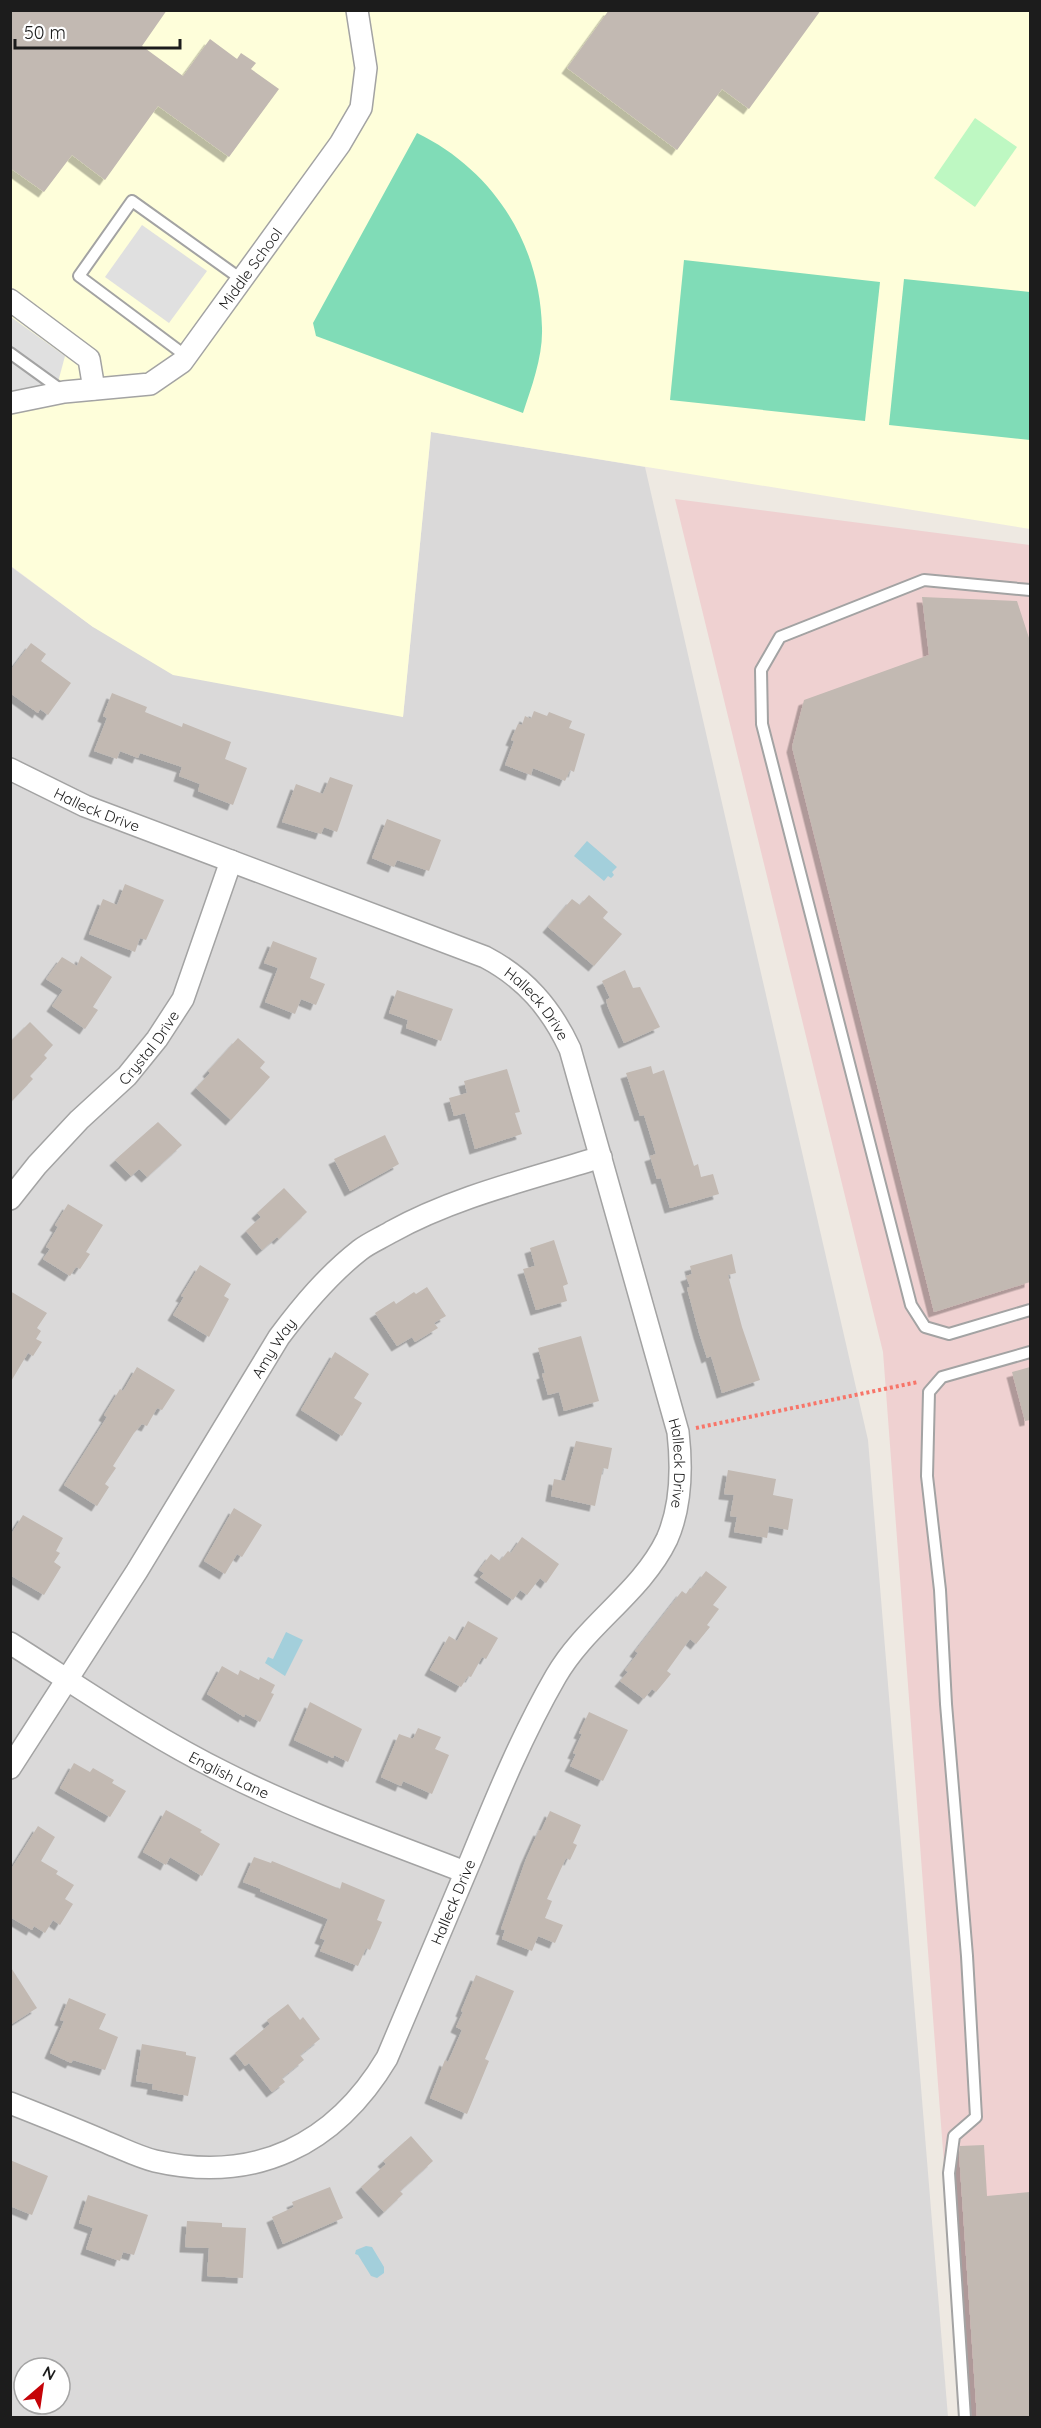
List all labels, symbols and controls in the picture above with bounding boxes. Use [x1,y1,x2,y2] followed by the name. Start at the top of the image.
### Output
[15,12,180,50] scale bar
[24,21,66,44] text: 50 m
[214,224,286,313] street label: Middle School
[51,783,143,835] street label: Halleck Drive
[501,962,573,1043] street label: Halleck Drive
[114,1006,183,1089] street label: Crystal Drive
[247,1314,300,1381] street label: Amy Way
[665,1416,690,1510] street label: Halleck Drive
[186,1747,272,1802] street label: English Lane
[426,1856,480,1948] street label: Halleck Drive
[12,2356,72,2416] north arrow
[39,2361,59,2384] text: N

